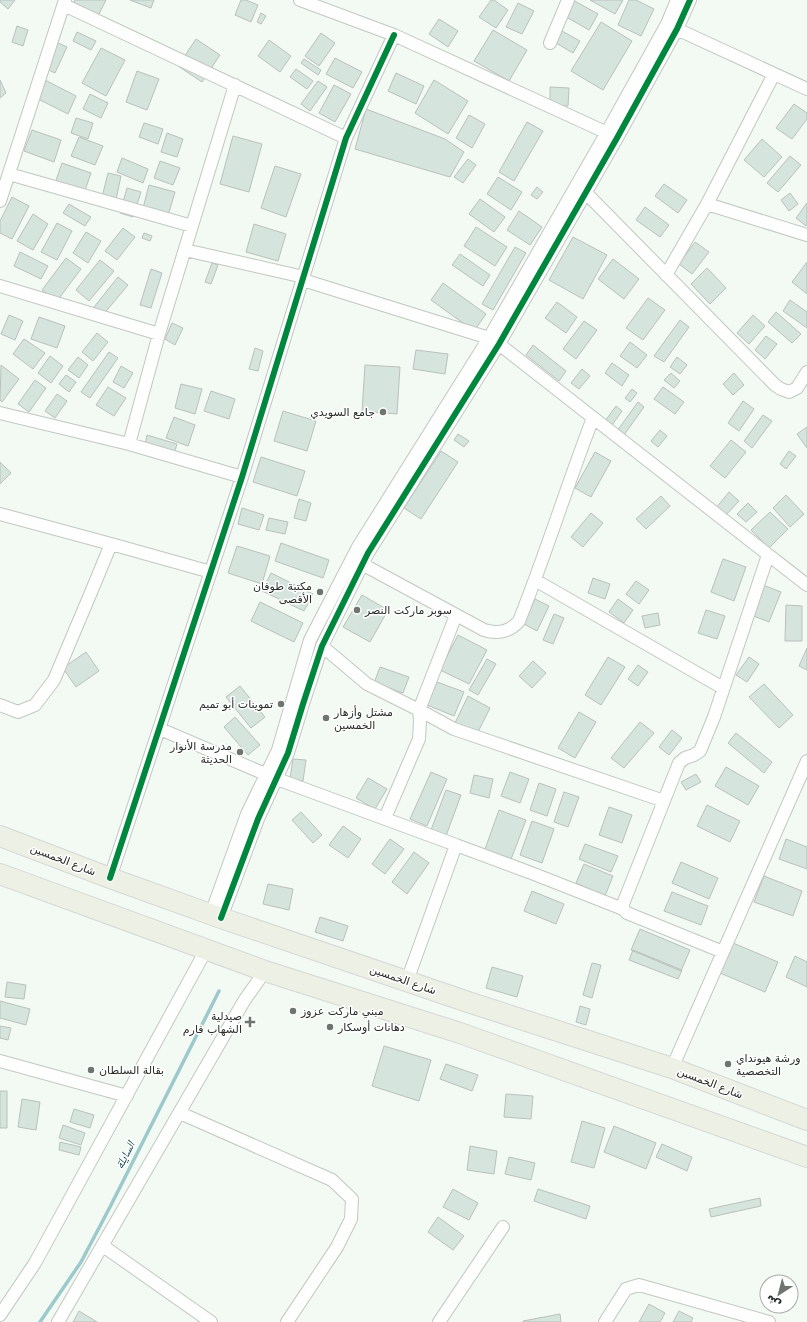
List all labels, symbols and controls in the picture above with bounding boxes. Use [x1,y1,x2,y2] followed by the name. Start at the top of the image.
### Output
[310,406,375,419] place label: جامع السويدي
[378,407,388,417] marker: جامع السويدي
[253,580,312,606] place label: مكتبة طوفان الأقصى
[315,587,325,597] marker: مكتبة طوفان الأقصى
[364,604,452,617] place label: سوبر ماركت النصر
[352,605,362,615] marker: سوبر ماركت النصر
[199,697,273,711] place label: تموينات أبو تميم
[276,699,286,709] marker: تموينات أبو تميم
[333,705,393,732] place label: مشتل وأزهار الخمسين
[321,713,331,723] marker: مشتل وأزهار الخمسين
[169,739,232,766] place label: مدرسة الأنوار الحديثة
[235,747,245,757] marker: مدرسة الأنوار الحديثة
[28,842,98,878] street label: شارع الخمسين
[368,963,438,997] street label: شارع الخمسين
[300,1005,384,1018] place label: مبني ماركت عزوز
[288,1006,298,1016] marker: مبني ماركت عزوز
[183,1010,242,1036] place label: صيدلية الشهاب فارم
[245,1017,255,1027] marker: صيدلية الشهاب فارم
[337,1020,405,1034] place label: دهانات أوسكار
[325,1022,335,1032] marker: دهانات أوسكار
[736,1052,801,1078] place label: ورشة هيونداي التخصصية
[723,1059,733,1069] marker: ورشة هيونداي التخصصية
[99,1064,164,1077] place label: بقالة السلطان
[86,1065,96,1075] marker: بقالة السلطان
[675,1065,745,1101] street label: شارع الخمسين
[112,1138,138,1171] water label: السايلة
[759,1274,799,1314] north arrow
[763,1292,783,1311] text: ش

